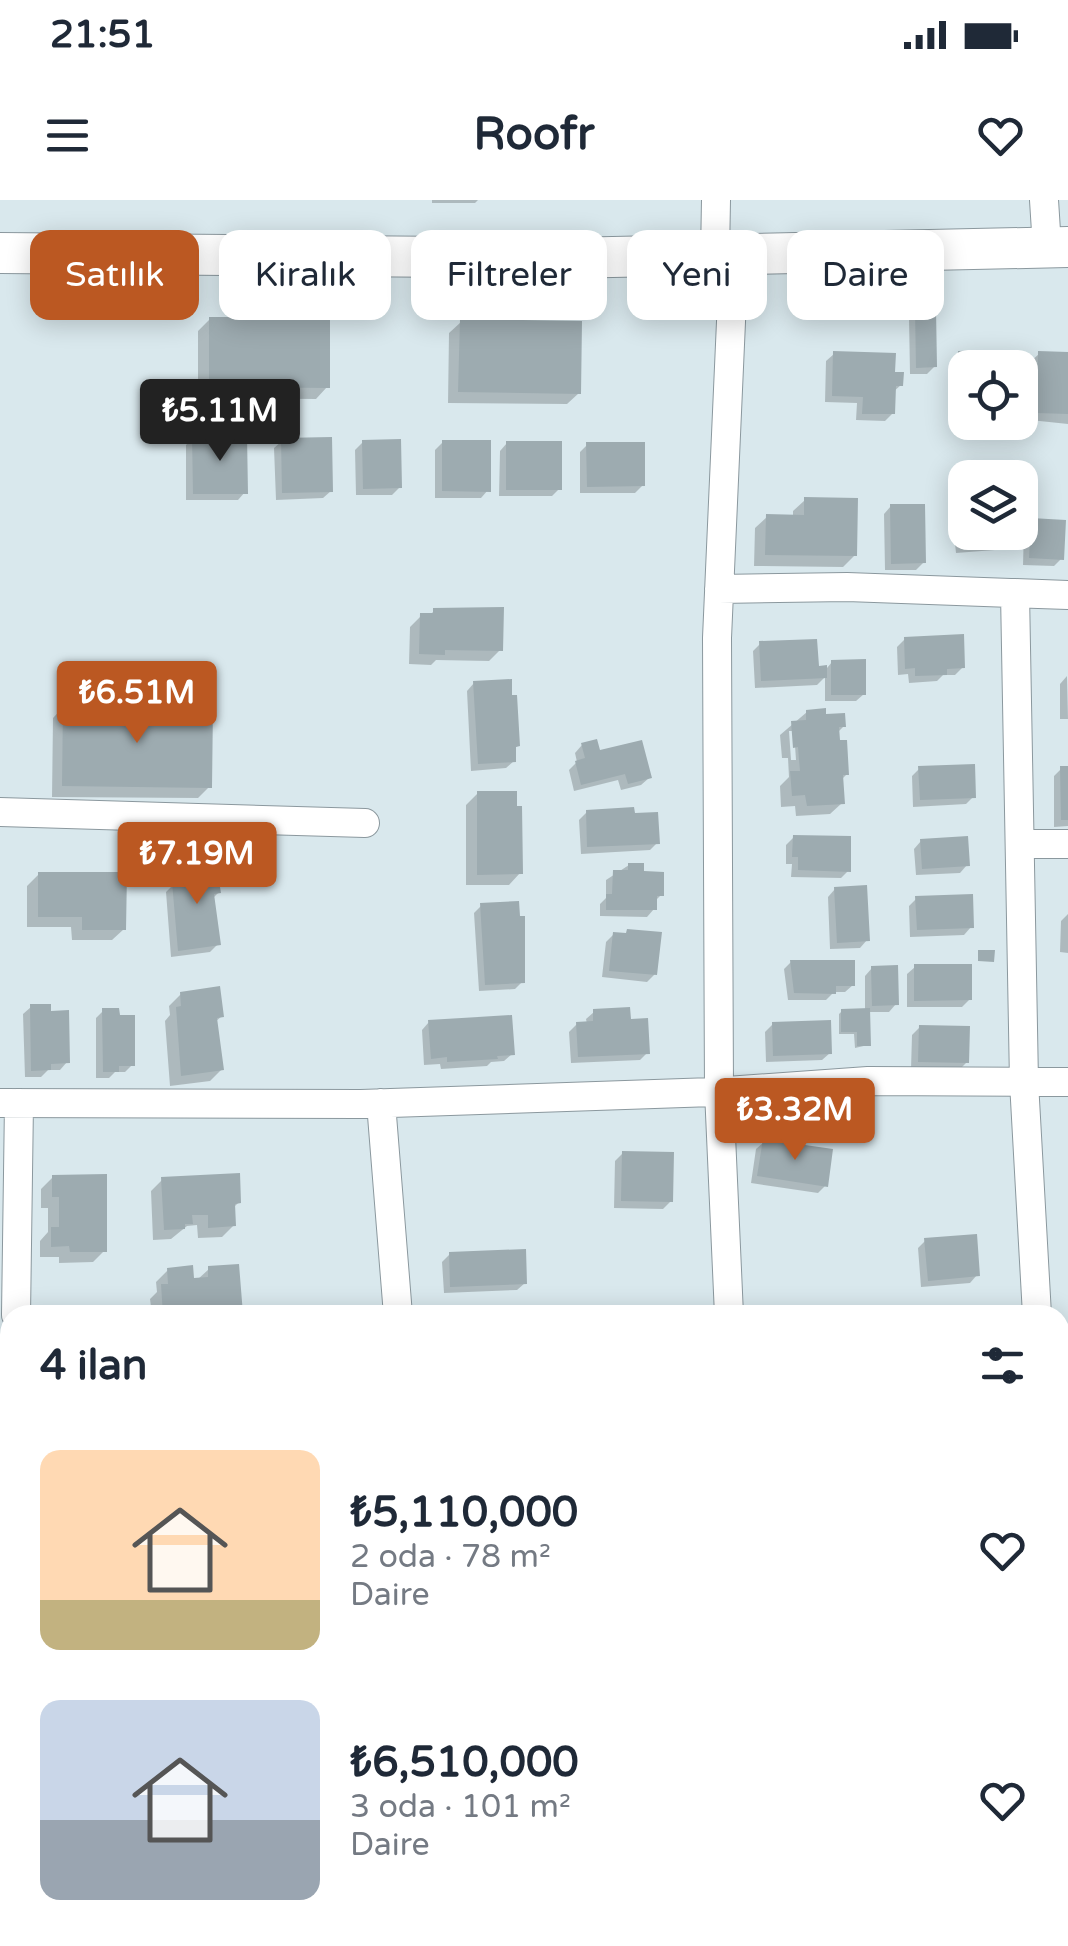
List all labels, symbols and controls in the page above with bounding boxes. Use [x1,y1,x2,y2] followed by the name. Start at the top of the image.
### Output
[50,12,155,58] text: 21:51
[40,108,95,163] icon: menu
[474,108,594,162] text: Roofr
[973,108,1028,163] icon: heart
[30,230,199,320] chip: Satılık
[219,230,391,320] chip: Kiralık
[411,230,607,320] chip: Filtreler
[627,230,767,320] chip: Yeni
[787,230,944,320] chip: Daire
[948,350,1038,550] map controls
[948,350,1038,440] button: locate
[139,379,301,464] pin: ₺5.11M
[162,392,278,430] text: ₺5.11M
[948,460,1038,550] button: layers
[56,661,218,746] pin: ₺6.51M
[79,674,195,712] text: ₺6.51M
[116,822,278,907] pin: ₺7.19M
[140,835,254,873] text: ₺7.19M
[714,1078,876,1163] pin: ₺3.32M
[737,1091,853,1129] text: ₺3.32M
[975,1338,1030,1393] icon: filters
[40,1340,147,1391] text: 4 ilan
[350,1487,578,1538] text: ₺5,110,000
[120,1490,240,1610] icon: home
[975,1523,1030,1578] icon: heart
[350,1538,551,1576] text: 2 oda · 78 m²
[350,1576,430,1614] text: Daire
[350,1737,579,1788] text: ₺6,510,000
[120,1740,240,1860] icon: home
[975,1773,1030,1828] icon: heart
[350,1788,571,1826] text: 3 oda · 101 m²
[350,1826,430,1864] text: Daire

